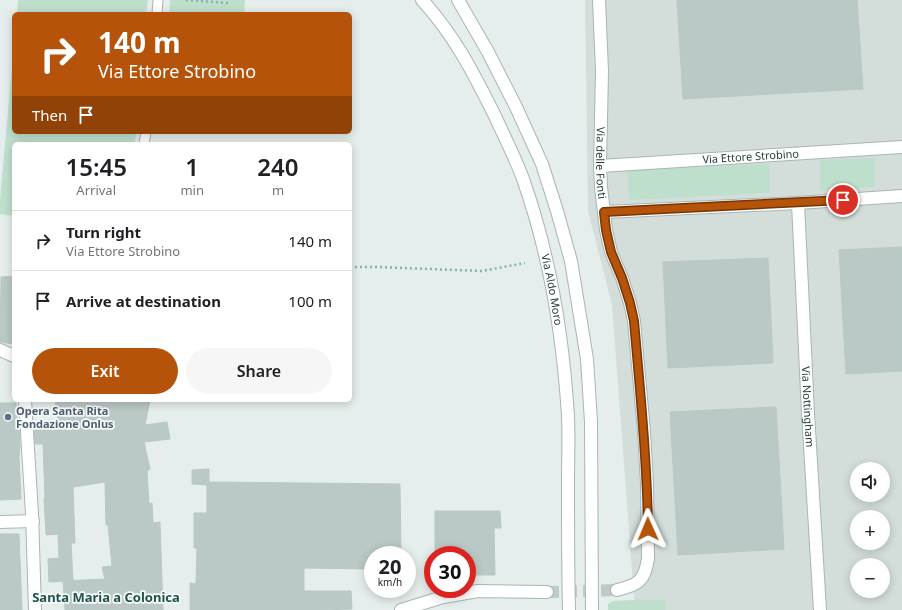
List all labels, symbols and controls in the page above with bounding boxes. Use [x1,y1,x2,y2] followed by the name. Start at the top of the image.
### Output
[98,23,181,61] text: 140 m
[32,28,84,80] icon: right
[98,59,256,83] text: Via Ettore Strobino
[75,104,97,126] icon: arrive
[32,105,67,125] text: Then
[593,127,610,200] street label: Via delle Fonti
[702,145,800,167] street label: Via Ettore Strobino
[65,150,127,183] text: 15:45
[185,150,199,183] text: 1
[257,150,299,183] text: 240
[76,181,116,199] text: Arrival
[180,181,204,199] text: min
[272,181,284,199] text: m
[826,183,860,217] pin
[832,189,854,211] icon: arrive
[66,222,141,242] text: Turn right
[32,230,54,252] icon: right
[288,231,332,251] text: 140 m
[66,242,180,260] text: Via Ettore Strobino
[538,252,567,327] street label: Via Aldo Moro
[32,290,54,312] icon: arrive
[66,291,221,311] text: Arrive at destination
[288,291,332,311] text: 100 m
[32,348,178,394] button: Exit
[186,348,332,394] button: Share
[799,366,818,448] street label: Via Nottingham
[16,403,114,431] place label: Opera Santa Rita Fondazione Onlus
[3,412,13,422] marker: Opera Santa Rita Fondazione Onlus
[850,462,890,598] map controls
[850,462,890,502] button: sound
[627,508,669,550] position arrow
[850,510,890,550] button: +
[424,546,476,598] speed limit sign: 30
[379,553,401,580] text: 20
[850,558,890,598] button: −
[378,575,402,589] text: km/h
[32,588,180,606] district label: Santa Maria a Colonica

